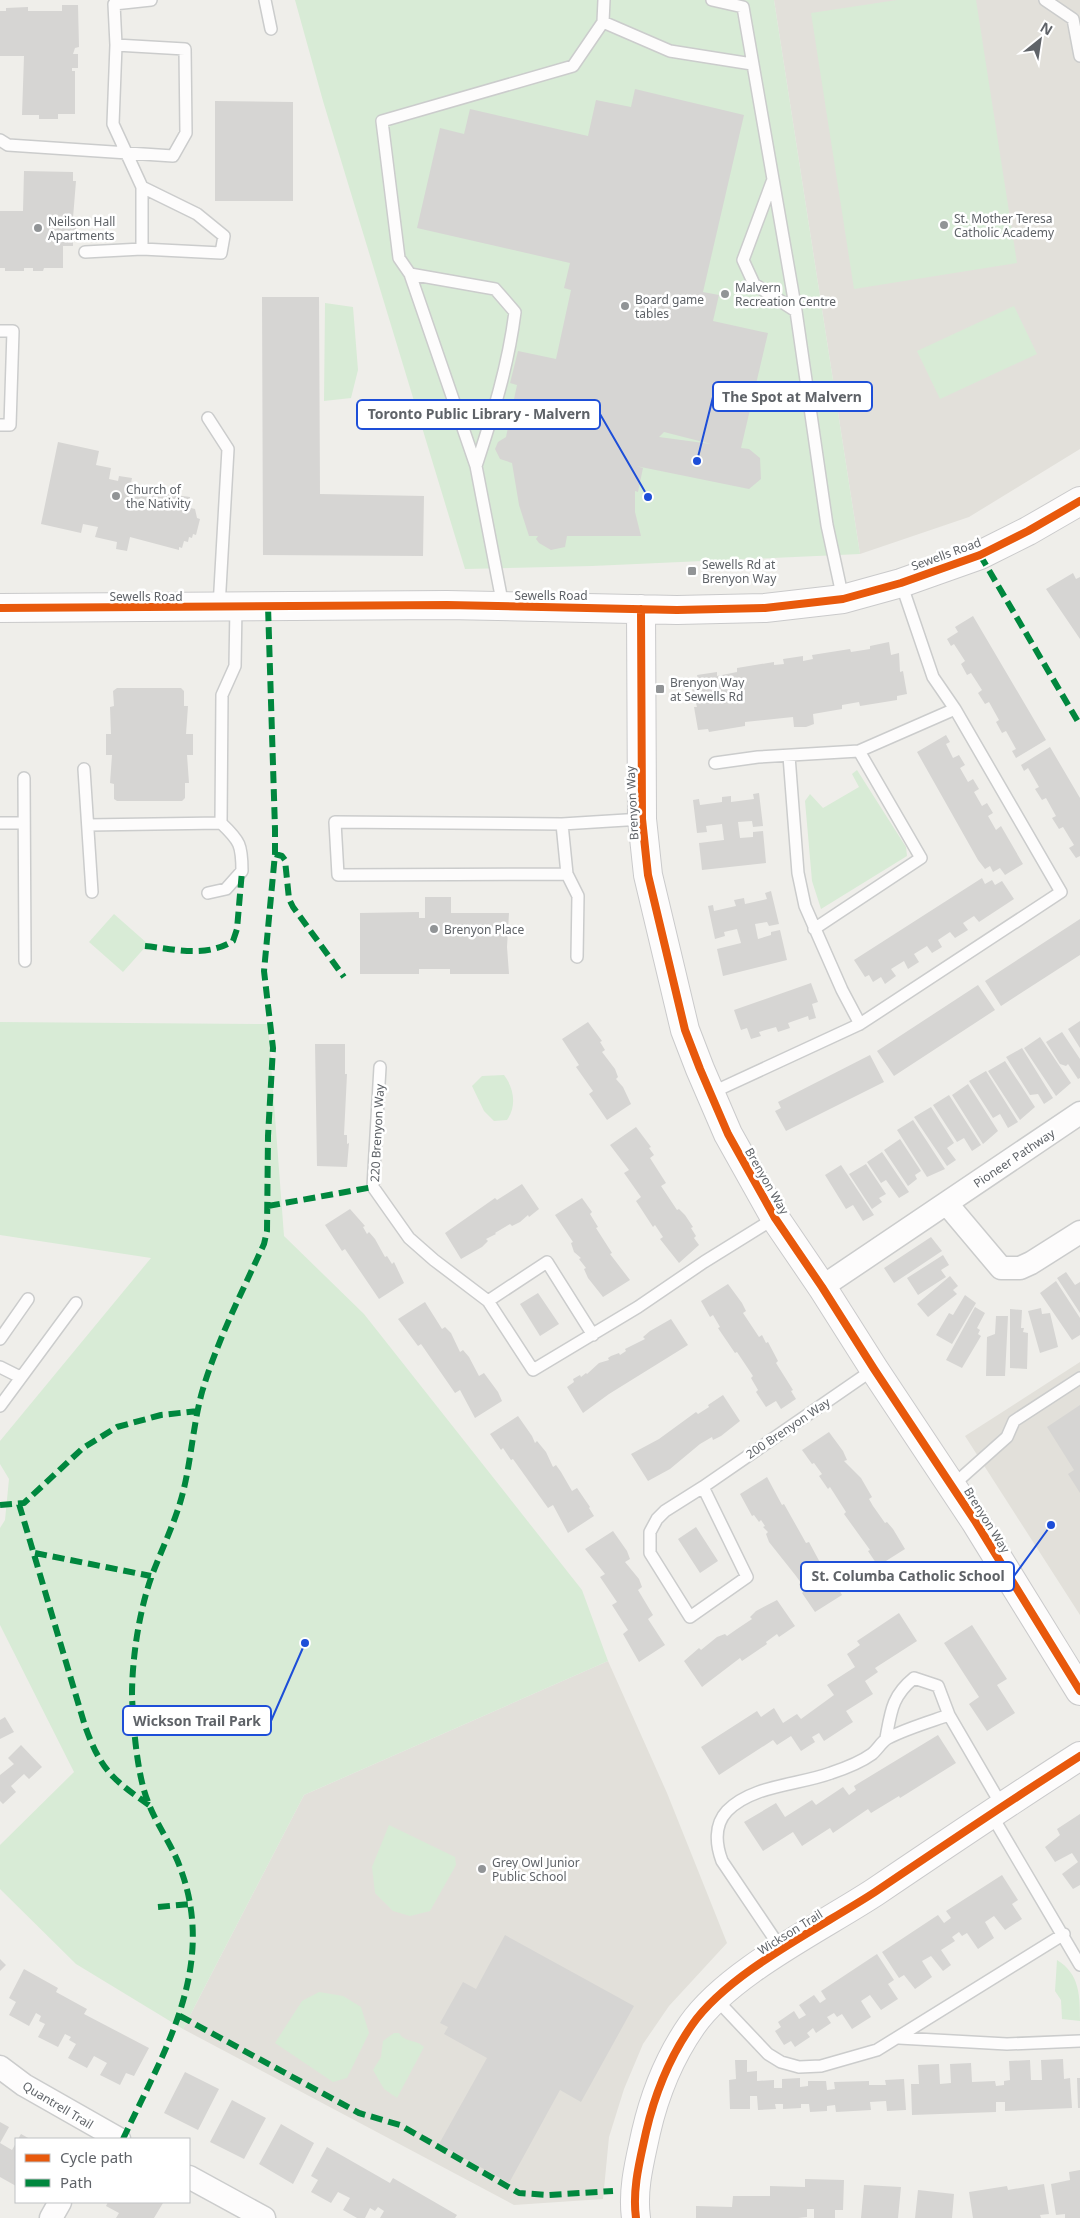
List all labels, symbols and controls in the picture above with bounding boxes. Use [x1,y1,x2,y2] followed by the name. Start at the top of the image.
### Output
[1015,15,1065,65] north arrow
[1037,17,1056,39] text: N
[954,210,1055,241] place label: St. Mother Teresa Catholic Academy
[48,213,115,244] place label: Neilson Hall Apartments
[938,219,950,231] marker: St. Mother Teresa Catholic Academy
[32,222,44,234] marker: Neilson Hall Apartments
[735,279,836,310] place label: Malvern Recreation Centre
[719,288,731,300] marker: Malvern Recreation Centre
[635,291,704,322] place label: Board game tables
[619,300,631,312] marker: Board game tables
[713,382,872,411] callout: The Spot at Malvern
[722,387,862,406] text: The Spot at Malvern
[357,400,600,429] callout: Toronto Public Library - Malvern
[368,404,590,423] text: Toronto Public Library - Malvern
[126,481,191,512] place label: Church of the Nativity
[110,490,122,502] marker: Church of the Nativity
[909,533,983,575] street label: Sewells Road
[702,556,777,587] place label: Sewells Rd at Brenyon Way
[686,565,698,577] marker: Sewells Rd at Brenyon Way
[514,587,588,604] street label: Sewells Road
[109,588,183,605] street label: Sewells Road
[670,674,745,705] place label: Brenyon Way at Sewells Rd
[654,683,666,695] marker: Brenyon Way at Sewells Rd
[622,765,642,841] street label: Brenyon Way
[444,921,524,938] place label: Brenyon Place
[428,923,440,935] marker: Brenyon Place
[366,1083,388,1182] street label: 220 Brenyon Way
[970,1124,1059,1192] street label: Pioneer Pathway
[741,1145,793,1218] street label: Brenyon Way
[743,1393,834,1462] street label: 200 Brenyon Way
[960,1484,1014,1557] street label: Brenyon Way
[801,1562,1014,1591] callout: St. Columba Catholic School
[811,1566,1005,1585] text: St. Columba Catholic School
[123,1706,271,1735] callout: Wickson Trail Park
[133,1711,261,1730] text: Wickson Trail Park
[492,1854,580,1885] place label: Grey Owl Junior Public School
[476,1863,488,1875] marker: Grey Owl Junior Public School
[754,1905,826,1959] street label: Wickson Trail
[19,2077,97,2133] street label: Quantrell Trail
[15,2138,190,2203] legend
[60,2147,133,2167] text: Cycle path
[60,2172,92,2192] text: Path

